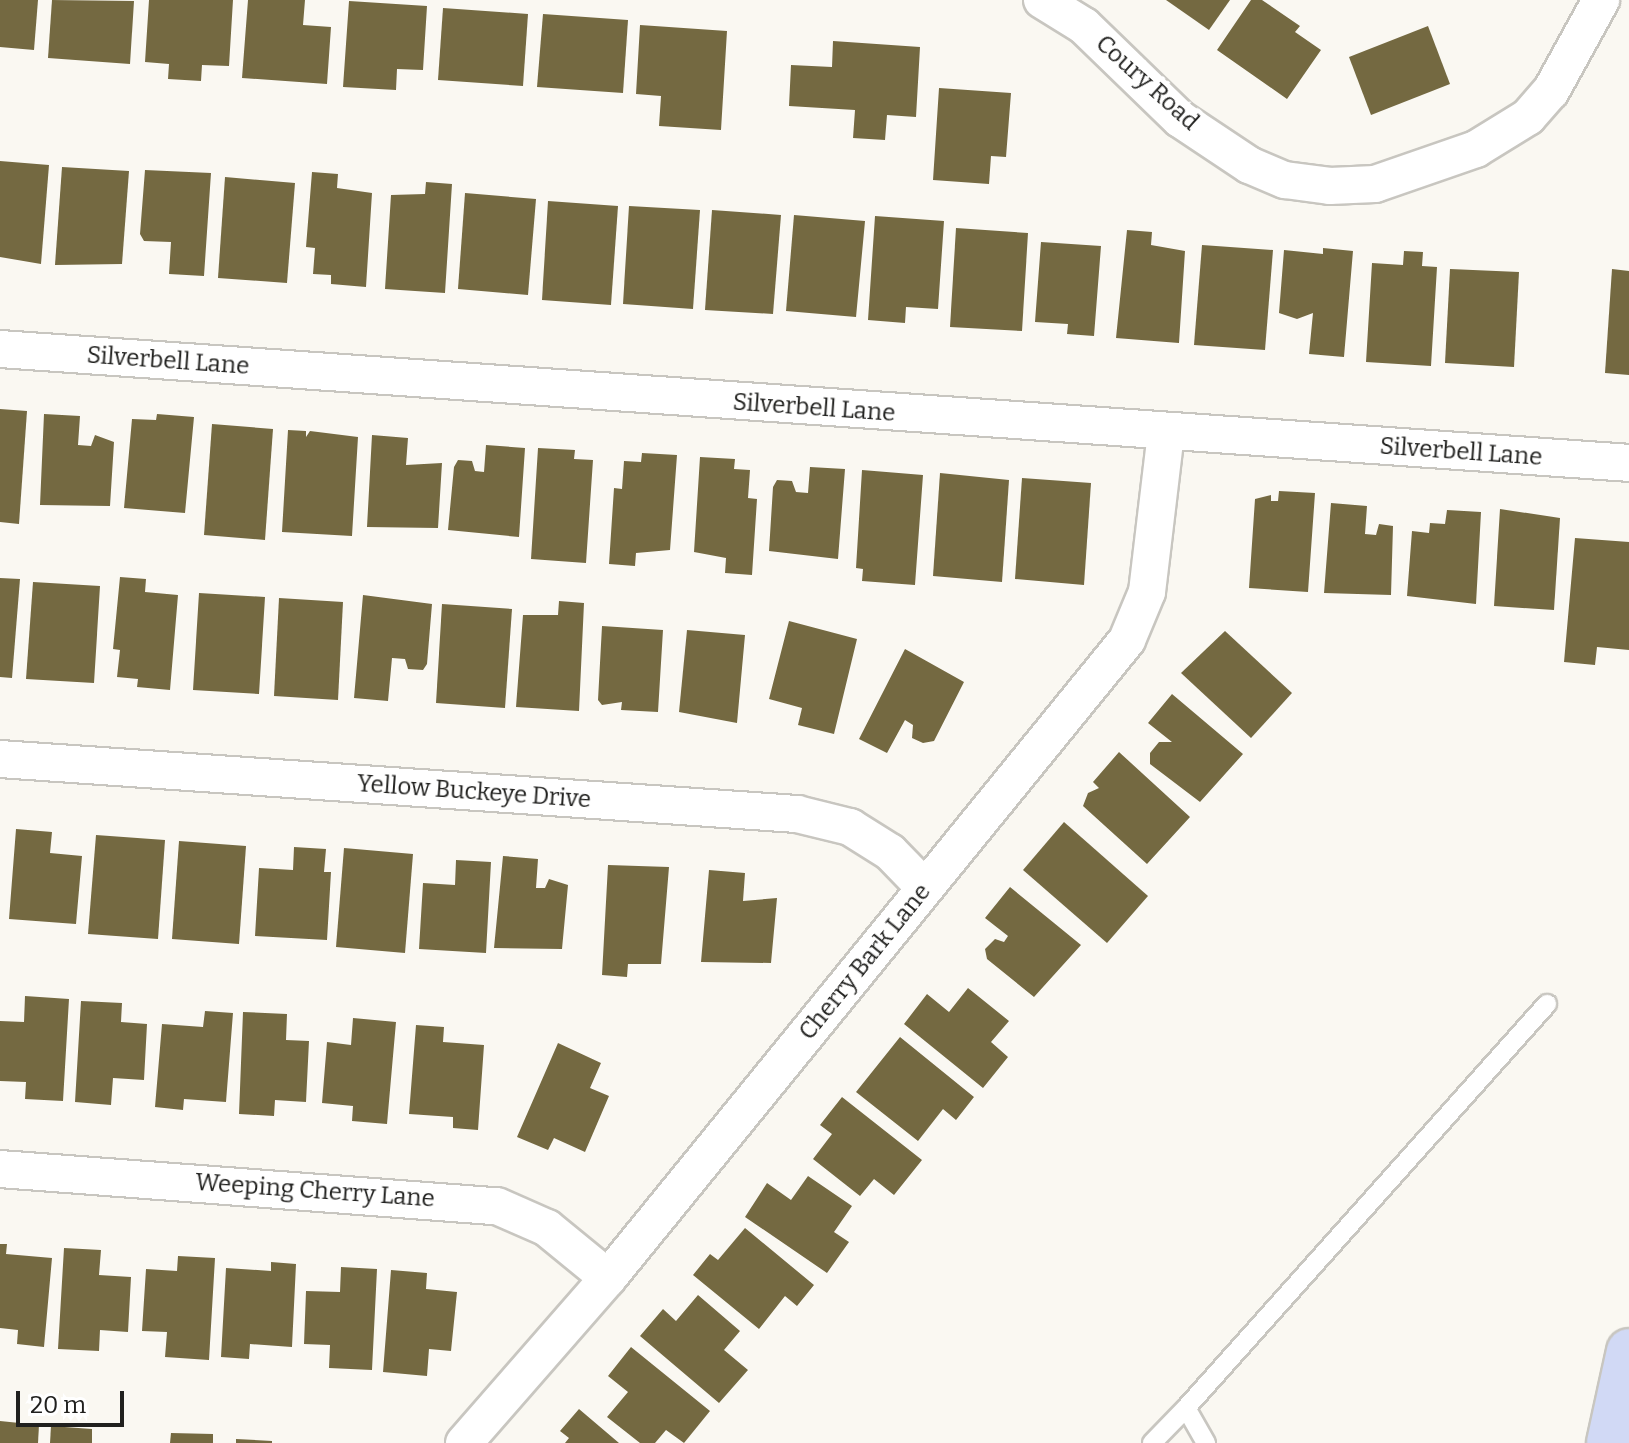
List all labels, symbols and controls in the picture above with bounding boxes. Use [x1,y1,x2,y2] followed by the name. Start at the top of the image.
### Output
[1090,29,1204,137] street label: Coury Road
[86,341,250,381] street label: Silverbell Lane
[732,388,896,428] street label: Silverbell Lane
[1379,432,1543,472] street label: Silverbell Lane
[356,769,592,815] street label: Yellow Buckeye Drive
[793,878,937,1046] street label: Cherry Bark Lane
[194,1168,436,1214] street label: Weeping Cherry Lane
[20,1375,128,1425] scale bar
[30,1391,86,1419] text: 20 m

